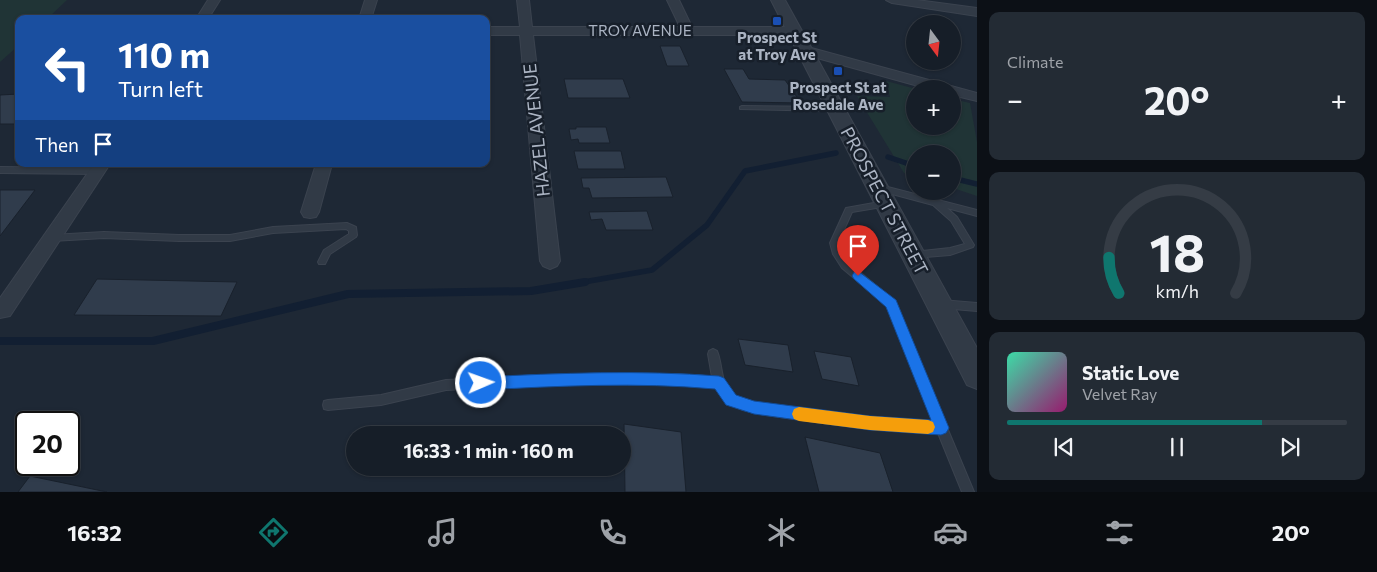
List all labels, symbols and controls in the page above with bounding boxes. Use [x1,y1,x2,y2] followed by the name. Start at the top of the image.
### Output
[771,15,783,27] marker: Prospect St at Troy Ave
[906,15,961,70] north arrow
[906,15,961,200] map controls
[588,21,692,39] street label: TROY AVENUE
[737,28,817,63] place label: Prospect St at Troy Ave
[118,32,210,75] text: 110 m
[35,35,100,100] icon: left
[1007,52,1063,71] text: Climate
[518,62,554,198] street label: HAZEL AVENUE
[832,65,844,77] marker: Prospect St at Rosedale Ave
[118,75,203,102] text: Turn left
[1144,76,1210,123] text: 20°
[789,78,887,113] place label: Prospect St at Rosedale Ave
[906,80,961,135] button: +
[1007,82,1023,116] text: −
[1331,82,1347,116] text: +
[837,123,933,278] street label: PROSPECT STREET
[89,130,117,158] icon: arrive
[35,133,79,156] text: Then
[906,145,961,200] button: −
[1149,219,1205,283] text: 18
[837,225,879,276] pin
[844,232,872,260] icon: arrive
[1155,280,1199,302] text: km/h
[454,356,506,408] position arrow
[1082,361,1179,384] text: Static Love
[1082,384,1157,403] text: Velvet Ray
[15,411,80,476] speed limit sign: 20
[1050,433,1078,461] icon: previous
[1163,433,1191,461] icon: pause
[1276,433,1304,461] icon: next
[403,439,574,462] text: 16:33 · 1 min · 160 m
[256,515,291,550] icon: directions
[425,515,460,550] icon: music
[595,515,630,550] icon: phone
[764,515,799,550] icon: climate
[933,515,968,550] icon: car
[1102,515,1137,550] icon: filters
[67,519,122,546] text: 16:32
[1272,519,1310,546] text: 20°

